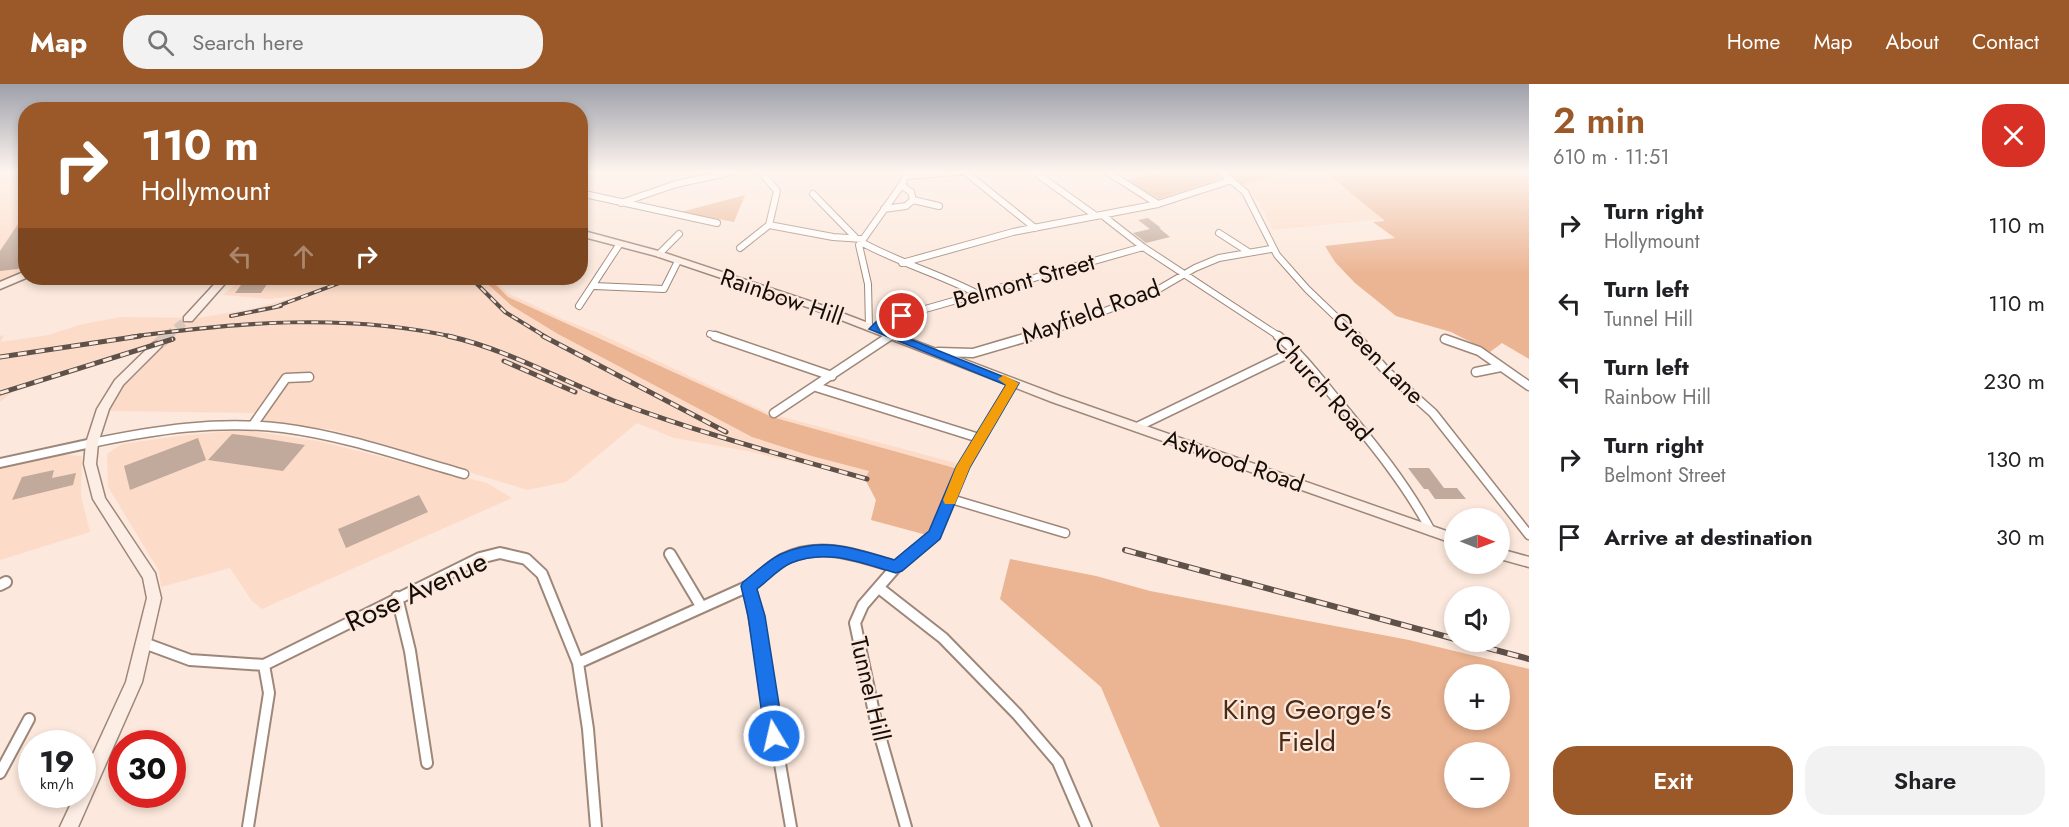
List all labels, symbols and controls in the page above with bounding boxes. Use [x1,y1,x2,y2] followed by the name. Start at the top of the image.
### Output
[123,15,543,69] search box
[30,22,87,63] text: Map
[144,26,177,59] icon: search
[192,26,304,58] text: Search here
[1727,27,1780,57] text: Home
[1813,27,1853,57] text: Map
[1886,27,1939,57] text: About
[1972,27,2039,57] text: Contact
[1553,94,1645,146] text: 2 min
[1982,104,2045,167] button: close
[141,115,259,176] text: 110 m
[42,126,120,204] icon: right
[1553,143,1669,172] text: 610 m · 11:51
[141,171,270,210] text: Hollymount
[1604,195,1704,227] text: Turn right
[1553,209,1586,242] icon: right
[1988,209,2045,241] text: 110 m
[1604,227,1700,256] text: Hollymount
[224,240,257,273] icon: left
[287,240,320,273] icon: ahead
[350,240,383,273] icon: right
[949,244,1099,317] street label: Belmont Street
[716,259,848,334] street label: Rainbow Hill
[1017,270,1165,353] street label: Mayfield Road
[1604,273,1689,305] text: Turn left
[1553,287,1586,320] icon: left
[1988,287,2045,319] text: 110 m
[876,290,927,341] pin
[885,299,918,332] icon: arrive
[1324,303,1433,412] street label: Green Lane
[1604,305,1693,334] text: Tunnel Hill
[1266,327,1381,449] street label: Church Road
[1604,351,1689,383] text: Turn left
[1553,365,1586,398] icon: left
[1984,365,2045,397] text: 230 m
[1604,383,1711,412] text: Rainbow Hill
[1159,420,1309,501] street label: Astwood Road
[1604,429,1704,461] text: Turn right
[1553,443,1586,476] icon: right
[1986,443,2045,475] text: 130 m
[1604,461,1726,490] text: Belmont Street
[1444,508,1510,574] north arrow
[1444,508,1510,808] map controls
[1553,521,1586,554] icon: arrive
[1604,521,1813,553] text: Arrive at destination
[1996,521,2045,553] text: 30 m
[339,541,494,642] street label: Rose Avenue
[1444,586,1510,652] button: sound
[841,633,900,745] street label: Tunnel Hill
[1444,664,1510,730] button: +
[1223,689,1391,762] park label: King George's Field
[742,704,806,768] position arrow
[108,730,186,808] speed limit sign: 30
[39,740,75,783] text: 19
[1444,742,1510,808] button: −
[1553,746,1793,815] button: Exit
[1805,746,2045,815] button: Share
[40,773,74,795] text: km/h

